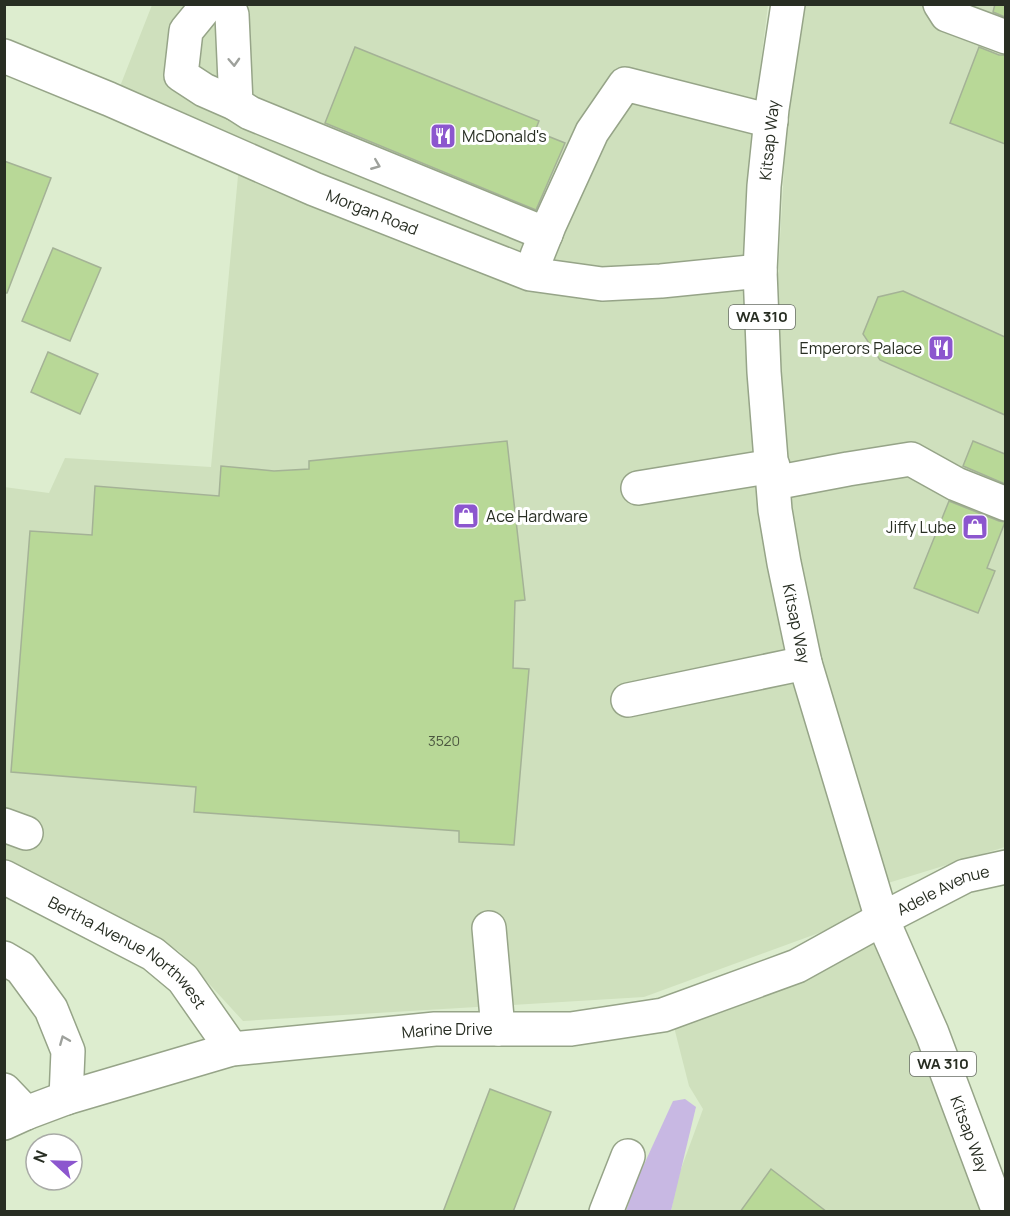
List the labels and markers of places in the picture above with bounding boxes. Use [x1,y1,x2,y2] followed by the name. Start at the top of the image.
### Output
[428,121,458,151] restaurant icon: McDonald's
[462,125,547,147] place label: McDonald's
[926,333,956,363] restaurant icon: Emperors Palace
[800,337,922,359] place label: Emperors Palace
[451,501,481,531] shop icon: Ace Hardware
[486,505,588,527] place label: Ace Hardware
[960,512,990,542] shop icon: Jiffy Lube
[886,516,956,538] place label: Jiffy Lube

